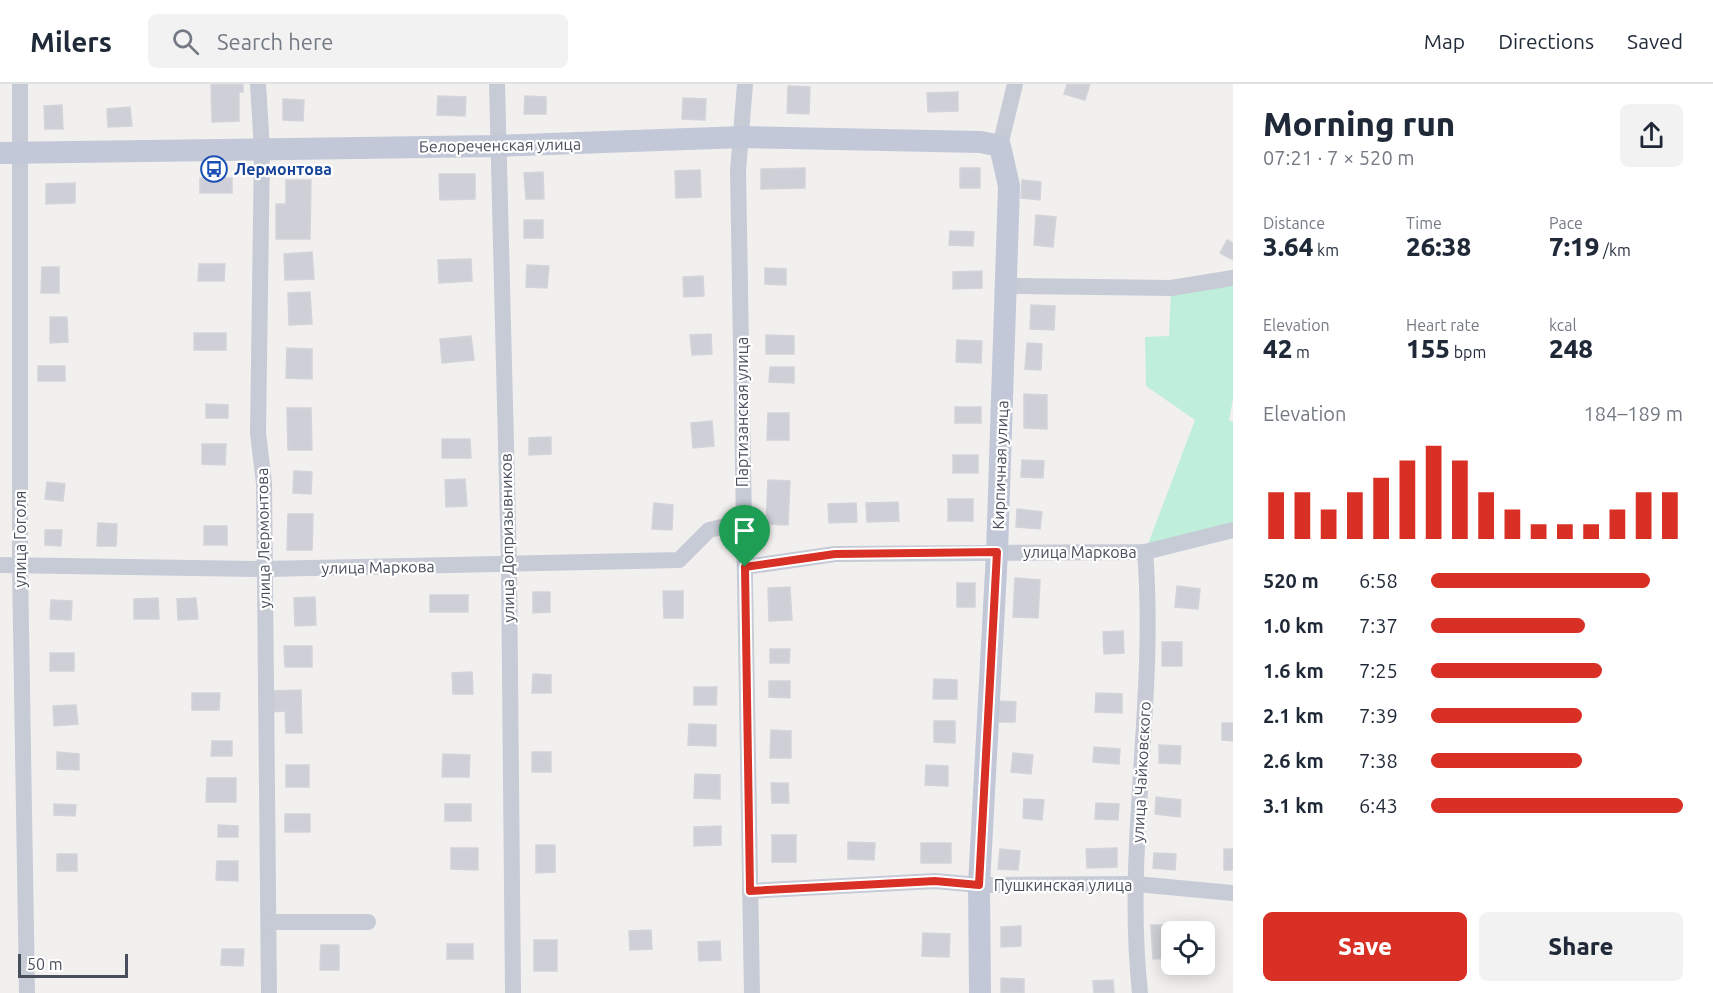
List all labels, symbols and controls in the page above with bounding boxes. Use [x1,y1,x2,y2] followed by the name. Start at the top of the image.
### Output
[148,14,568,68] search box
[169,25,202,58] icon: search
[30,26,112,57] text: Milers
[217,29,333,54] text: Search here
[1424,29,1465,53] text: Map
[1498,29,1594,53] text: Directions
[1627,29,1683,53] text: Saved
[1620,104,1683,167] button: share
[1263,105,1455,142] text: Morning run
[419,135,581,155] street label: Белореченская улица
[1263,146,1415,169] text: 07:21 · 7 × 520 m
[199,154,229,184] bus stop icon: Лермонтова
[234,160,332,178] place label: Лермонтова
[1263,214,1325,232] text: Distance
[1406,214,1442,232] text: Time
[1549,214,1583,232] text: Pace
[1263,232,1313,261] text: 3.64
[1406,232,1471,261] text: 26:38
[1549,232,1599,261] text: 7:19
[1313,241,1339,259] text: km
[1599,241,1631,259] text: /km
[1263,316,1330,334] text: Elevation
[1406,316,1480,334] text: Heart rate
[1549,316,1577,334] text: kcal
[1263,334,1292,363] text: 42
[1406,334,1450,363] text: 155
[1549,334,1593,363] text: 248
[733,337,751,487] street label: Партизанская улица
[1292,343,1310,361] text: m
[1450,343,1486,361] text: bpm
[989,400,1011,530] street label: Кирпичная улица
[1263,402,1346,425] text: Elevation
[1584,402,1683,425] text: 184–189 m
[497,453,517,623] street label: улица Допризывников
[253,468,273,608] street label: улица Лермонтова
[11,491,29,587] street label: улица Гоголя
[719,505,770,567] pin
[728,514,761,547] icon: arrive
[1023,543,1137,561] street label: улица Маркова
[321,557,435,577] street label: улица Маркова
[1263,569,1319,592] text: 520 m
[1359,569,1398,592] text: 6:58
[1263,614,1324,637] text: 1.0 km
[1359,614,1398,637] text: 7:37
[1263,659,1324,682] text: 1.6 km
[1359,659,1398,682] text: 7:25
[1128,701,1154,843] street label: улица Чайковского
[1263,704,1324,727] text: 2.1 km
[1359,704,1398,727] text: 7:39
[1263,749,1324,772] text: 2.6 km
[1359,749,1398,772] text: 7:38
[1263,794,1324,817] text: 3.1 km
[1359,794,1398,817] text: 6:43
[994,876,1132,894] street label: Пушкинская улица
[1263,912,1467,981] button: Save
[1479,912,1683,981] button: Share
[1161,921,1215,975] map controls
[1161,921,1215,975] button: locate
[18,951,128,978] scale bar
[27,955,63,973] text: 50 m

